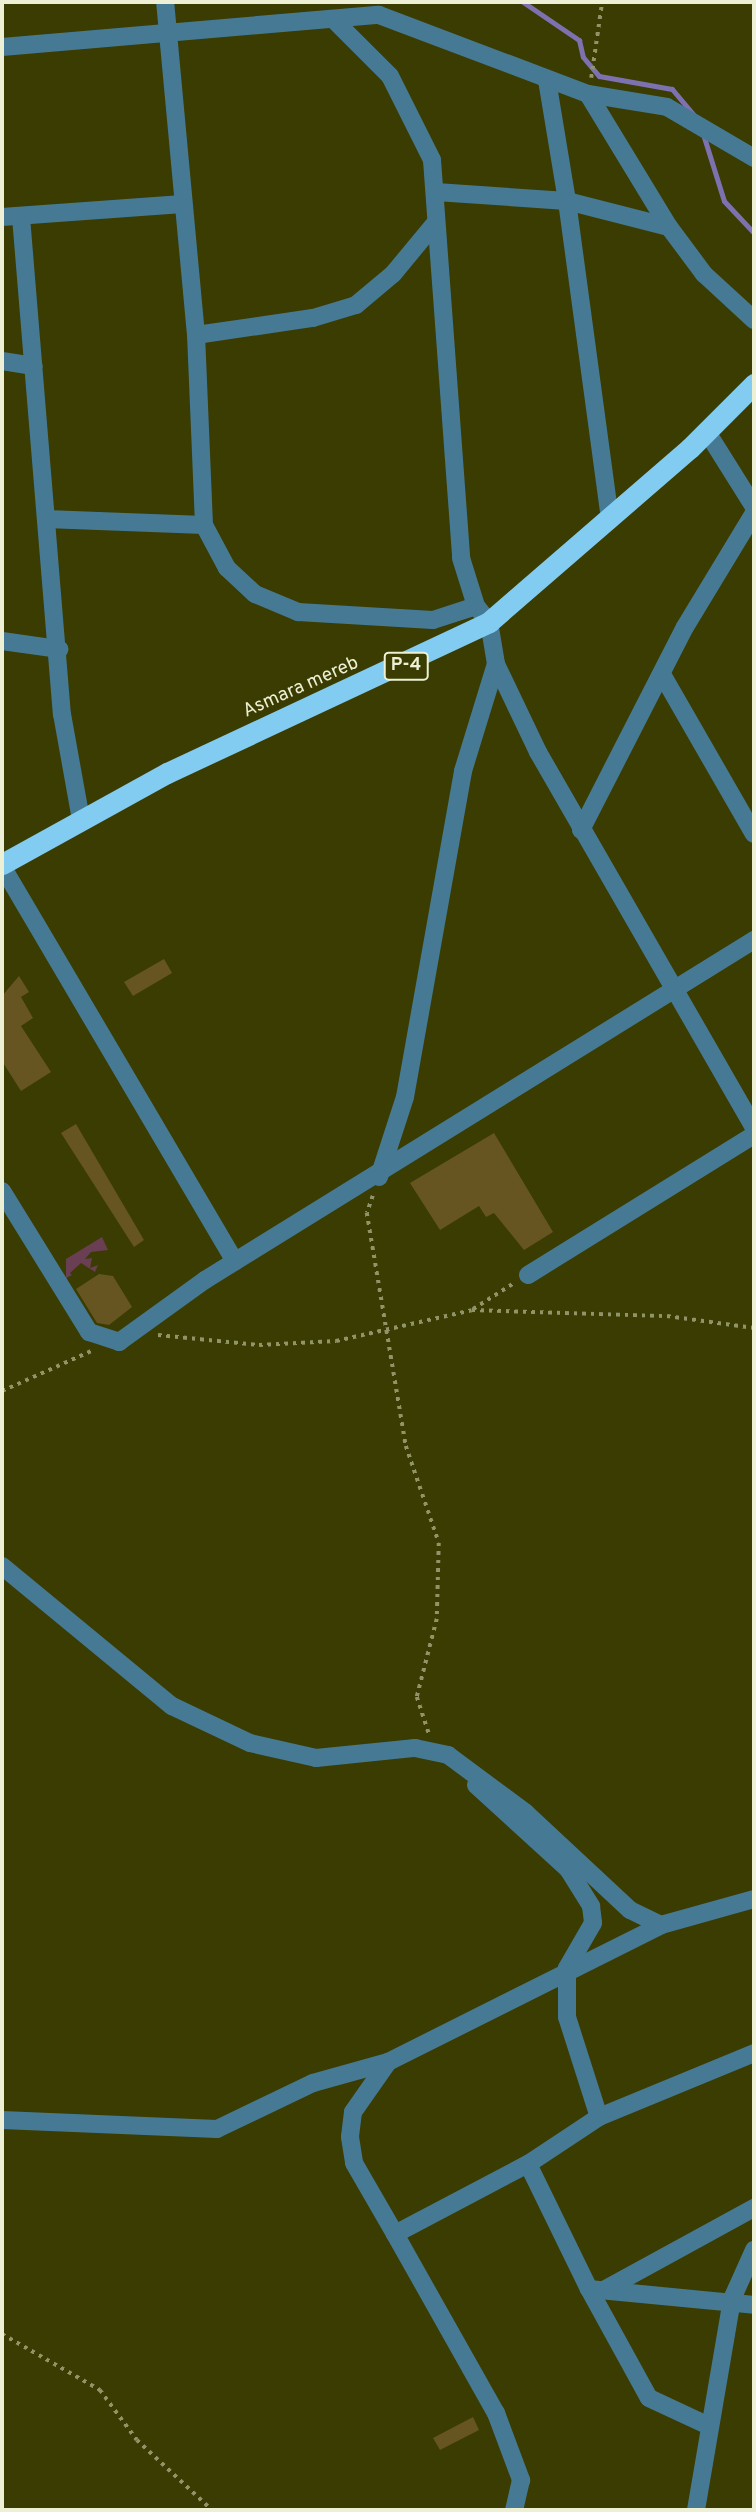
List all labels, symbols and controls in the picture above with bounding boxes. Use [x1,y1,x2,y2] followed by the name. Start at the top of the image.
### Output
[240,652,362,724] street label: Asmara mereb
[383,652,429,680] road number: P-4

